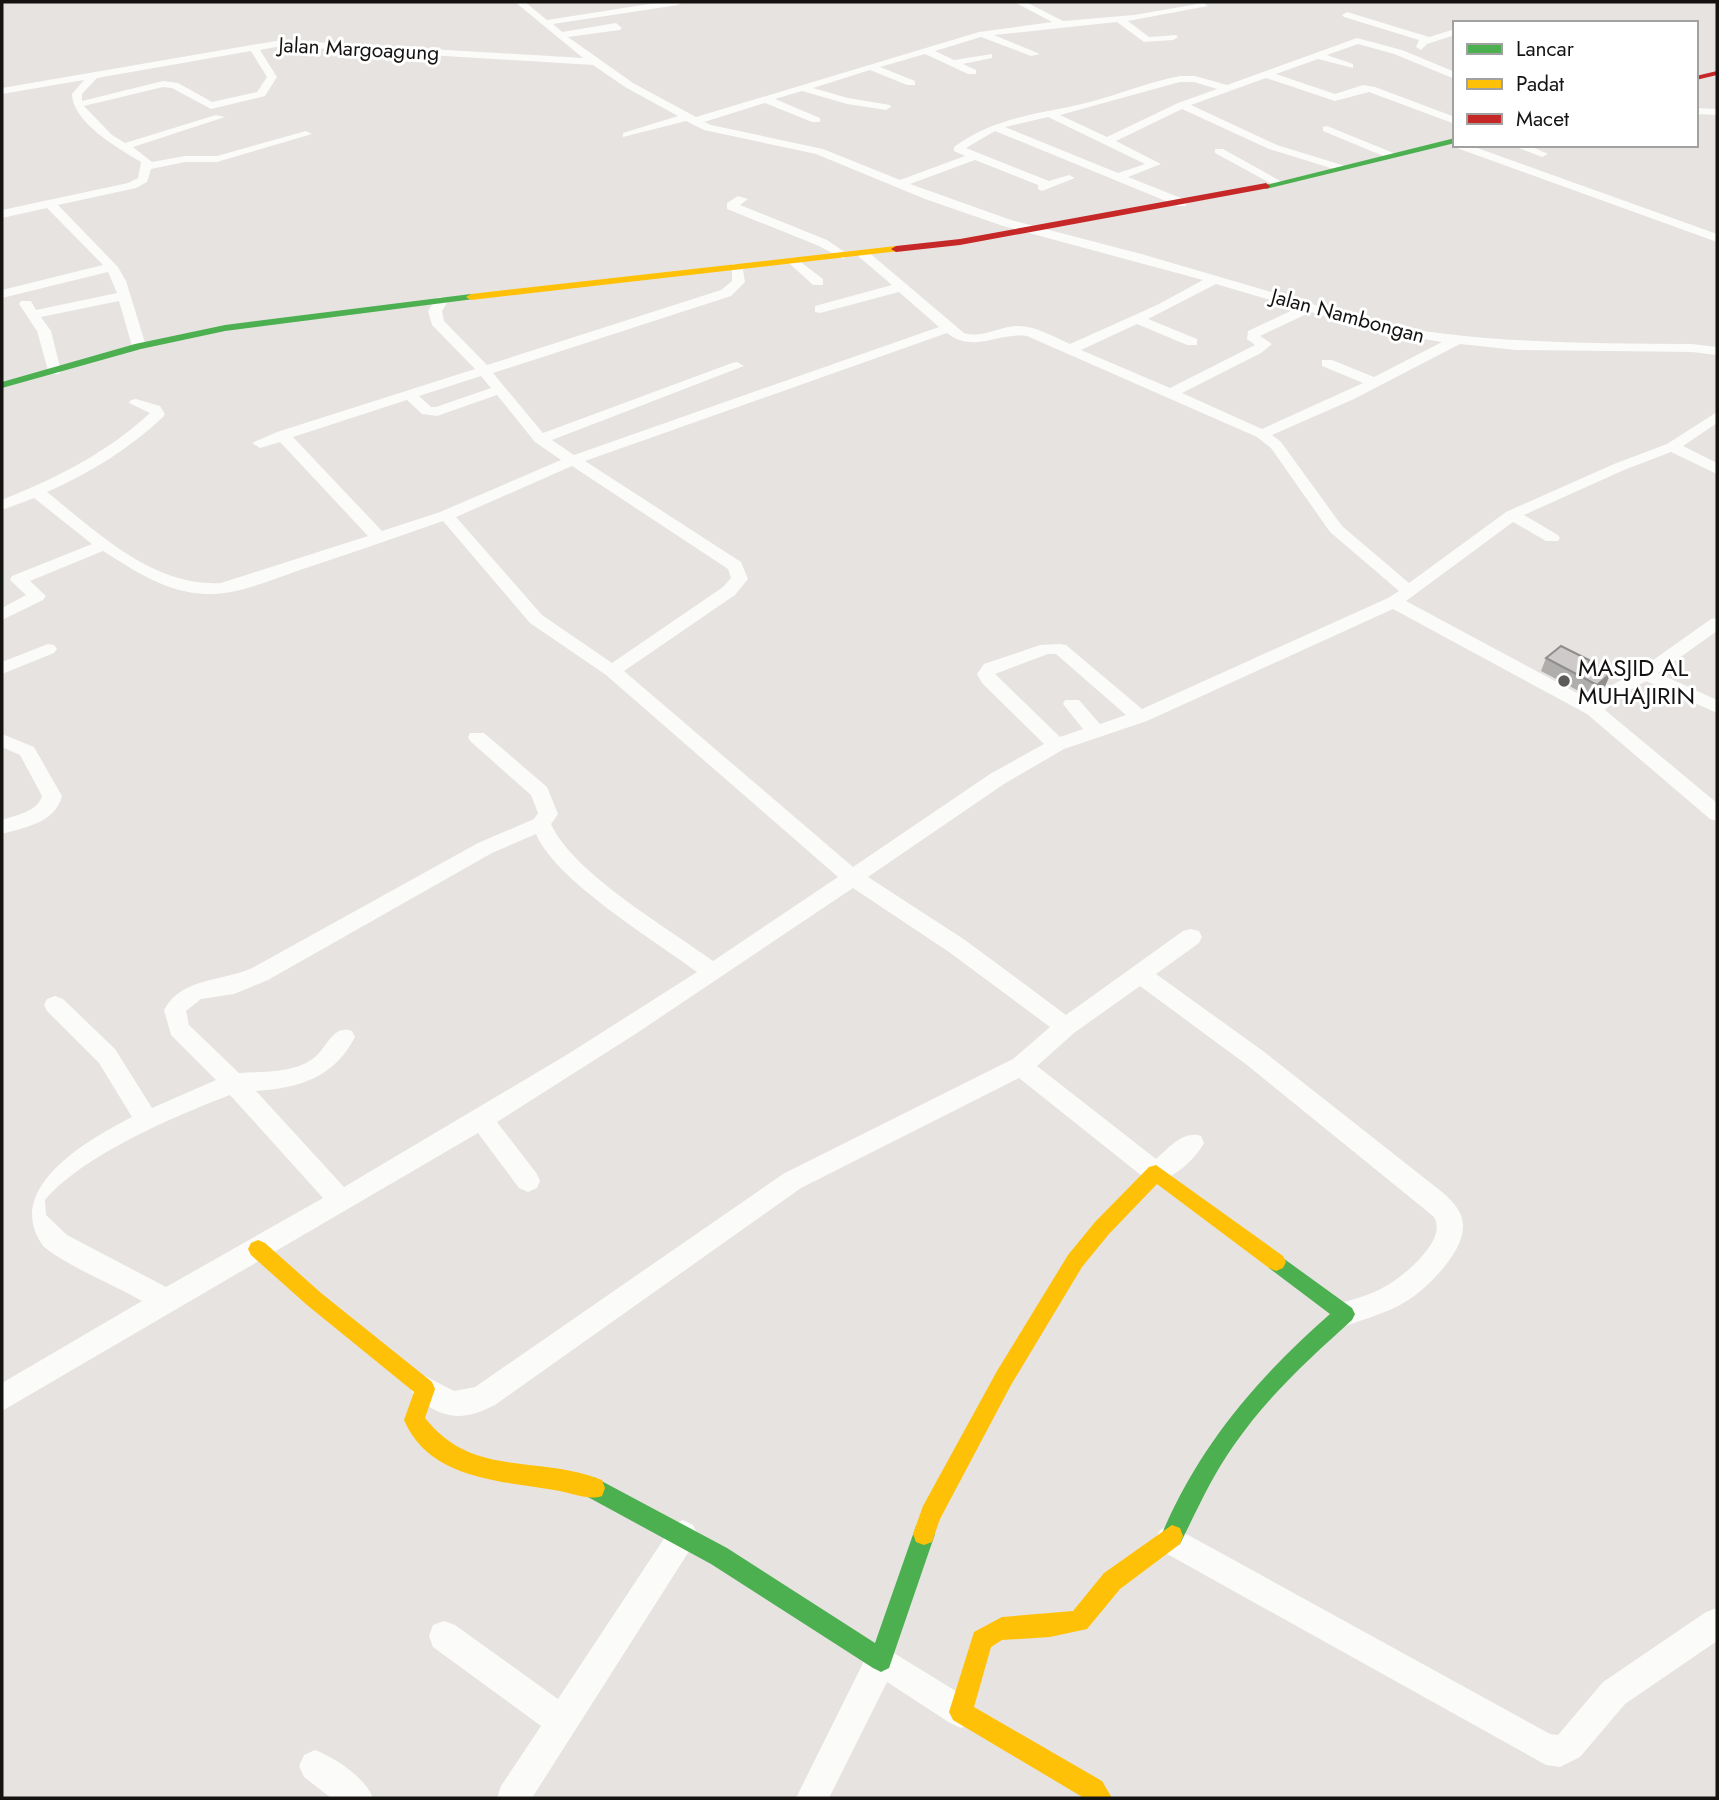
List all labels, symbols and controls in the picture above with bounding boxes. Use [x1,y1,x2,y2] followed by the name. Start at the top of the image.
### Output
[1453,21,1698,147] legend
[275,30,440,68] street label: Jalan Margoagung
[1516,34,1575,64] text: Lancar
[1516,69,1564,99] text: Padat
[1516,104,1569,134] text: Macet
[1265,280,1428,351] street label: Jalan Nambongan
[1578,650,1695,713] place label: MASJID AL MUHAJIRIN
[1556,673,1572,689] marker: MASJID AL MUHAJIRIN

